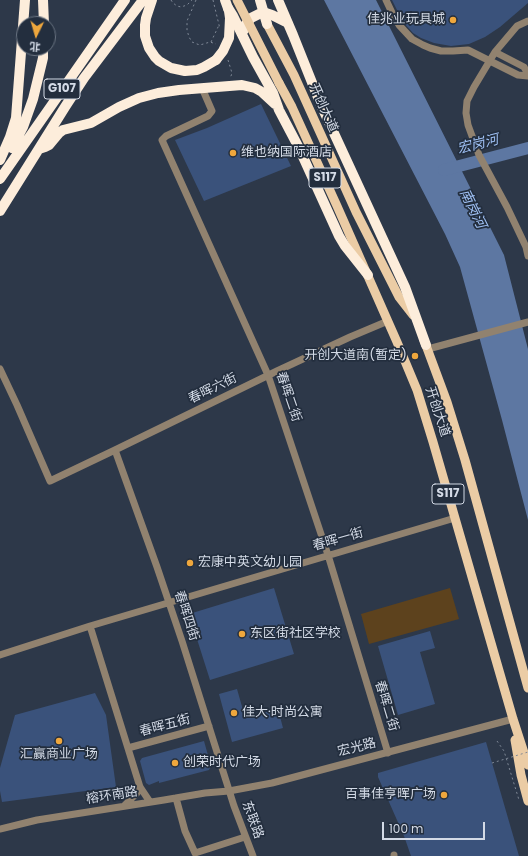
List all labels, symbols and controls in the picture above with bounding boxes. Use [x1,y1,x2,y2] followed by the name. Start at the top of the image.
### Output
[367,12,445,28] place label: 佳兆业玩具城
[448,15,458,25] marker: 佳兆业玩具城
[16,16,56,56] north arrow
[29,39,41,55] text: 北
[44,79,80,99] road number: G107
[305,81,341,135] street label: 开创大道
[456,132,500,158] water label: 宏岗河
[241,145,332,161] place label: 维也纳国际酒店
[228,148,238,158] marker: 维也纳国际酒店
[309,168,341,188] road number: S117
[455,186,489,232] water label: 南岗河
[304,348,407,364] place label: 开创大道南(暂定)
[410,351,420,361] marker: 开创大道南(暂定)
[272,370,304,424] street label: 春晖二街
[186,371,240,407] street label: 春晖六街
[422,385,452,439] street label: 开创大道
[432,484,464,504] road number: S117
[311,525,365,555] street label: 春晖一街
[198,555,302,571] place label: 宏康中英文幼儿园
[185,558,195,568] marker: 宏康中英文幼儿园
[171,589,201,643] street label: 春晖四街
[250,626,341,642] place label: 东区街社区学校
[237,629,247,639] marker: 东区街社区学校
[371,679,401,733] street label: 春晖二街
[242,705,323,721] place label: 佳大·时尚公寓
[229,708,239,718] marker: 佳大·时尚公寓
[138,712,192,740] street label: 春晖五街
[54,736,64,746] marker: 汇赢商业广场
[336,736,378,760] street label: 宏光路
[20,747,98,763] place label: 汇赢商业广场
[183,755,261,771] place label: 创荣时代广场
[170,758,180,768] marker: 创荣时代广场
[85,784,139,808] street label: 榕环南路
[345,787,436,803] place label: 百事佳亨晖广场
[439,790,449,800] marker: 百事佳亨晖广场
[238,799,266,841] street label: 东联路
[384,814,487,840] scale bar
[389,820,423,837] text: 100 m

